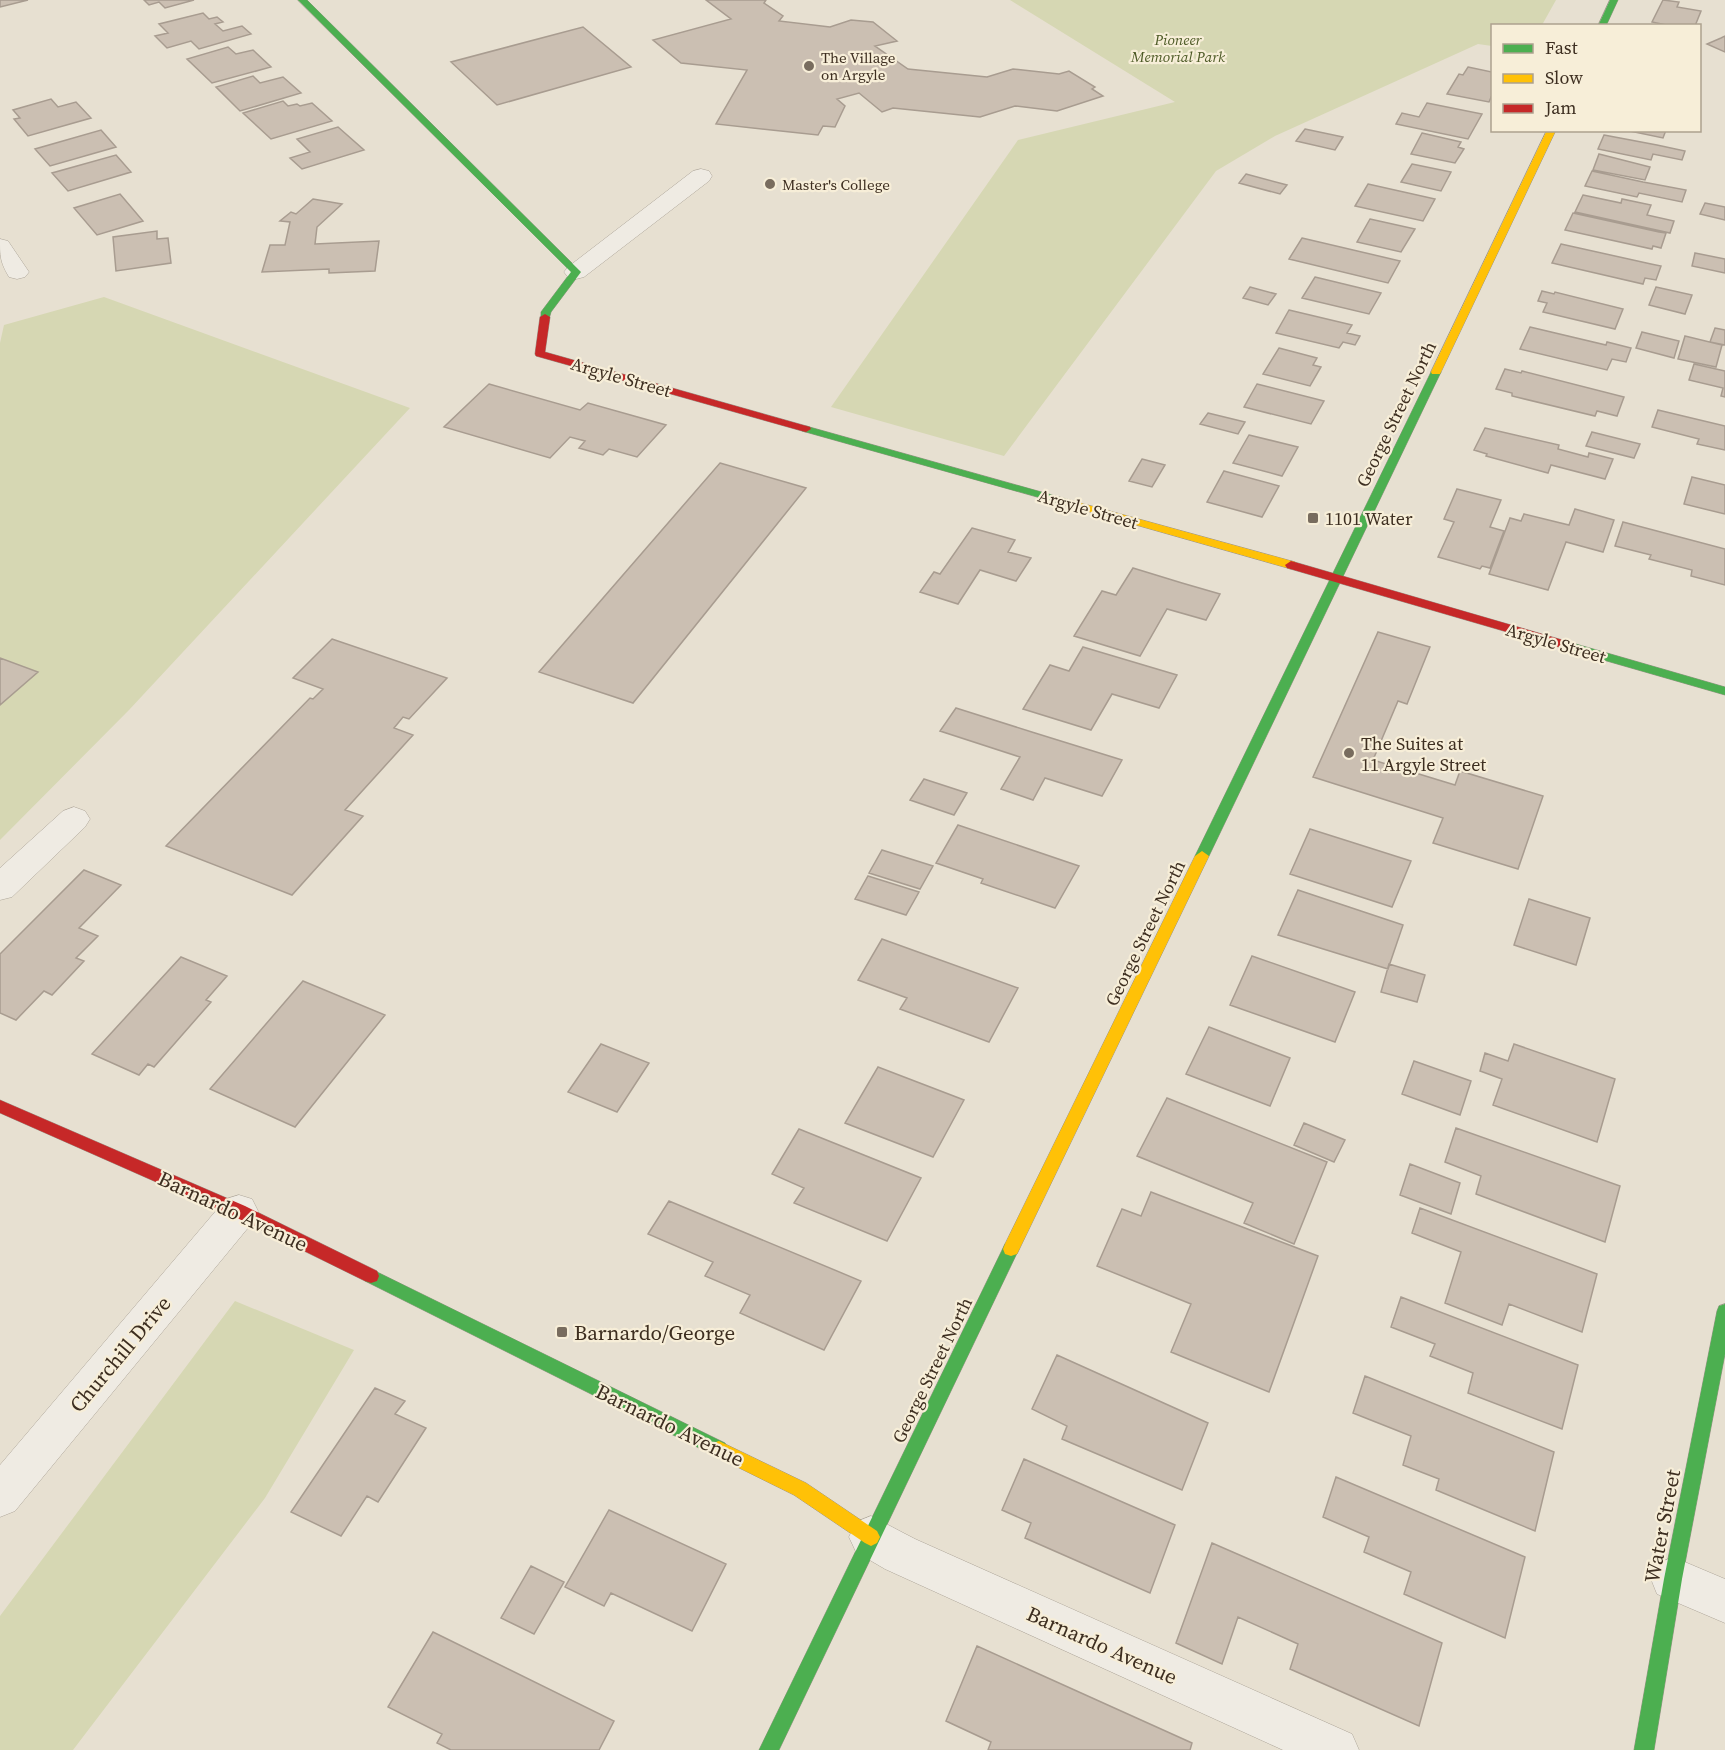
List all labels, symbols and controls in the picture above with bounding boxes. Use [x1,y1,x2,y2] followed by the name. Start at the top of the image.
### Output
[1491,24,1701,132] legend
[1130,29,1226,67] park label: Pioneer Memorial Park
[1545,35,1578,60] text: Fast
[821,47,896,85] place label: The Village on Argyle
[802,59,816,73] marker: The Village on Argyle
[1545,65,1583,90] text: Slow
[1544,95,1577,120] text: Jam
[782,174,890,195] place label: Master's College
[763,177,777,191] marker: Master's College
[1350,337,1442,491] street label: George Street North
[568,351,674,403] street label: Argyle Street
[1035,483,1141,535] street label: Argyle Street
[1325,506,1413,531] place label: 1101 Water
[1306,511,1320,525] marker: 1101 Water
[1503,617,1609,669] street label: Argyle Street
[1361,731,1486,777] place label: The Suites at 11 Argyle Street
[1342,746,1356,760] marker: The Suites at 11 Argyle Street
[1099,856,1191,1010] street label: George Street North
[153,1164,313,1258] street label: Barnardo Avenue
[63,1290,177,1418] street label: Churchill Drive
[886,1293,978,1447] street label: George Street North
[574,1318,735,1347] place label: Barnardo/George
[555,1325,569,1339] marker: Barnardo/George
[591,1376,749,1474] street label: Barnardo Avenue
[1637,1467,1687,1585] street label: Water Street
[1022,1599,1182,1691] street label: Barnardo Avenue

